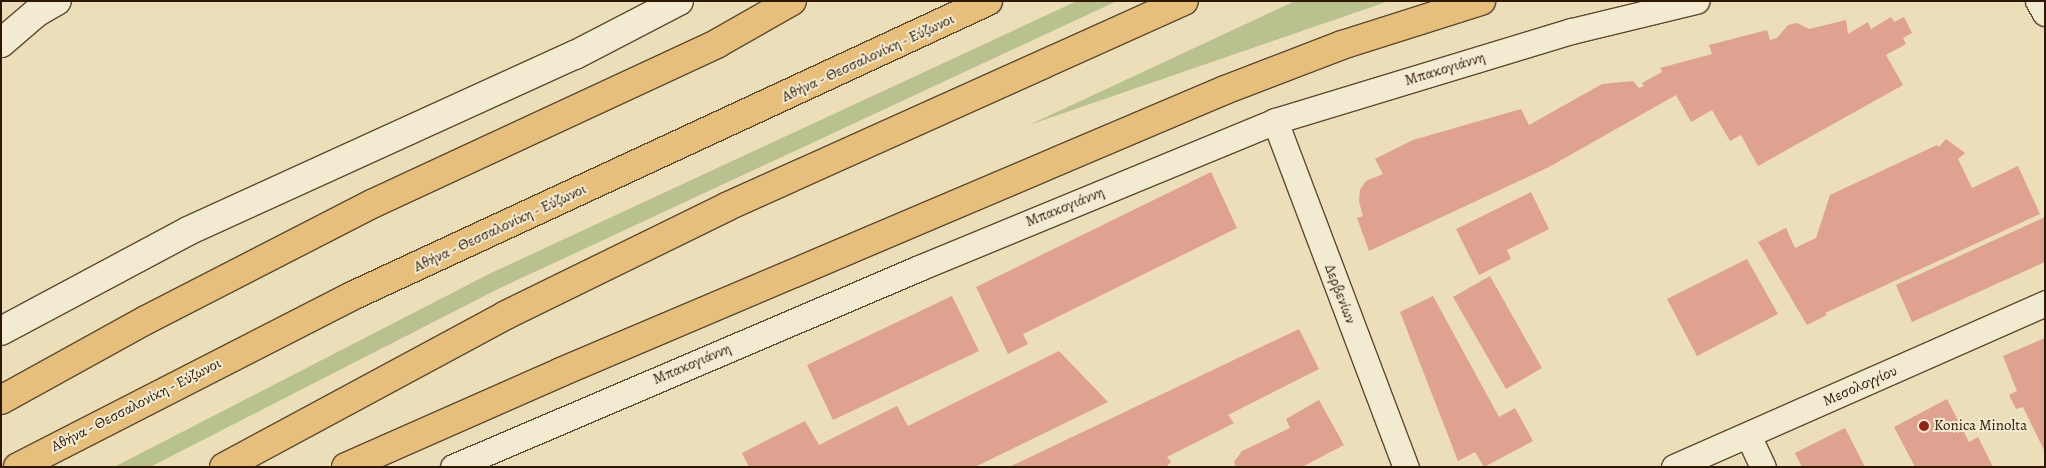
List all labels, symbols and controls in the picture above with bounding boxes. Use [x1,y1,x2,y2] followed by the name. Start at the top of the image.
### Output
[778,10,958,106] street label: Αθήνα - Θεσσαλονίκη - Εύζωνοι
[1403,48,1487,90] street label: Μπακογιάννη
[410,180,590,276] street label: Αθήνα - Θεσσαλονίκη - Εύζωνοι
[1023,183,1107,231] street label: Μπακογιάννη
[1320,262,1360,326] street label: Δερβενίων
[650,339,734,389] street label: Μπακογιάννη
[48,354,224,456] street label: Αθήνα - Θεσσαλονίκη - Εύζωνοι
[1820,362,1900,410] street label: Μεσολογγίου
[1934,417,2027,435] place label: Konica Minolta
[1918,420,1930,432] marker: Konica Minolta

